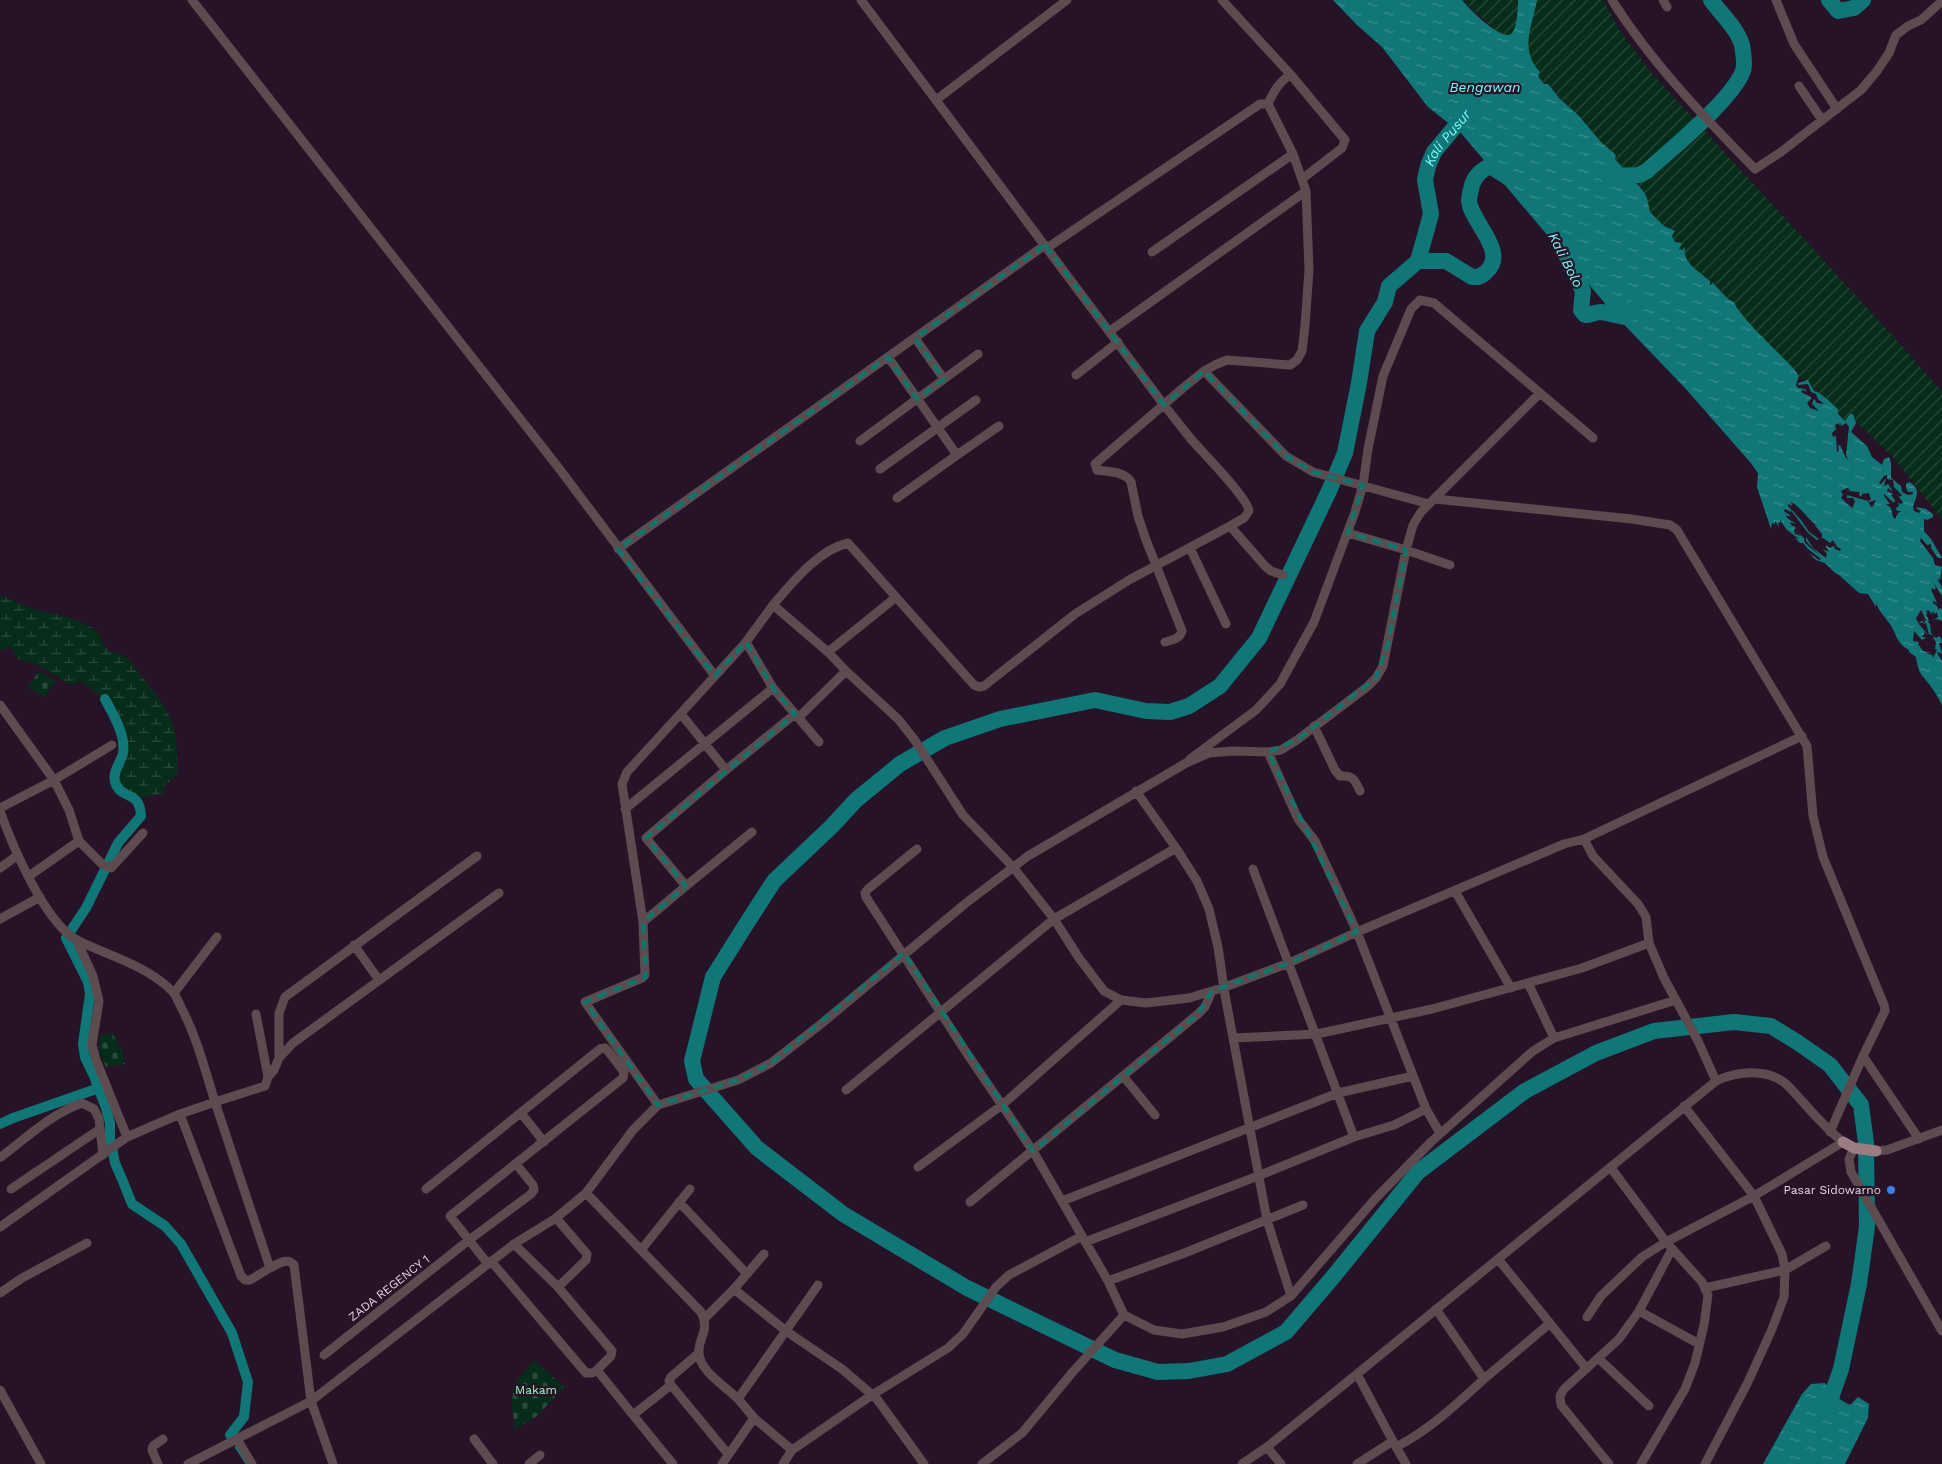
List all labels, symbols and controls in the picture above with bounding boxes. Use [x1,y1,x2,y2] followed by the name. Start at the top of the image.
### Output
[1450,79,1520,95] water label: Bengawan
[1421,106,1474,168] water label: Kali Pusur
[1545,230,1587,290] water label: Kali Bolo
[1783,1183,1881,1197] place label: Pasar Sidowarno
[1885,1184,1897,1196] marker: Pasar Sidowarno
[346,1252,432,1324] street label: ZADA REGENCY 1
[515,1383,557,1397] park label: Makam

